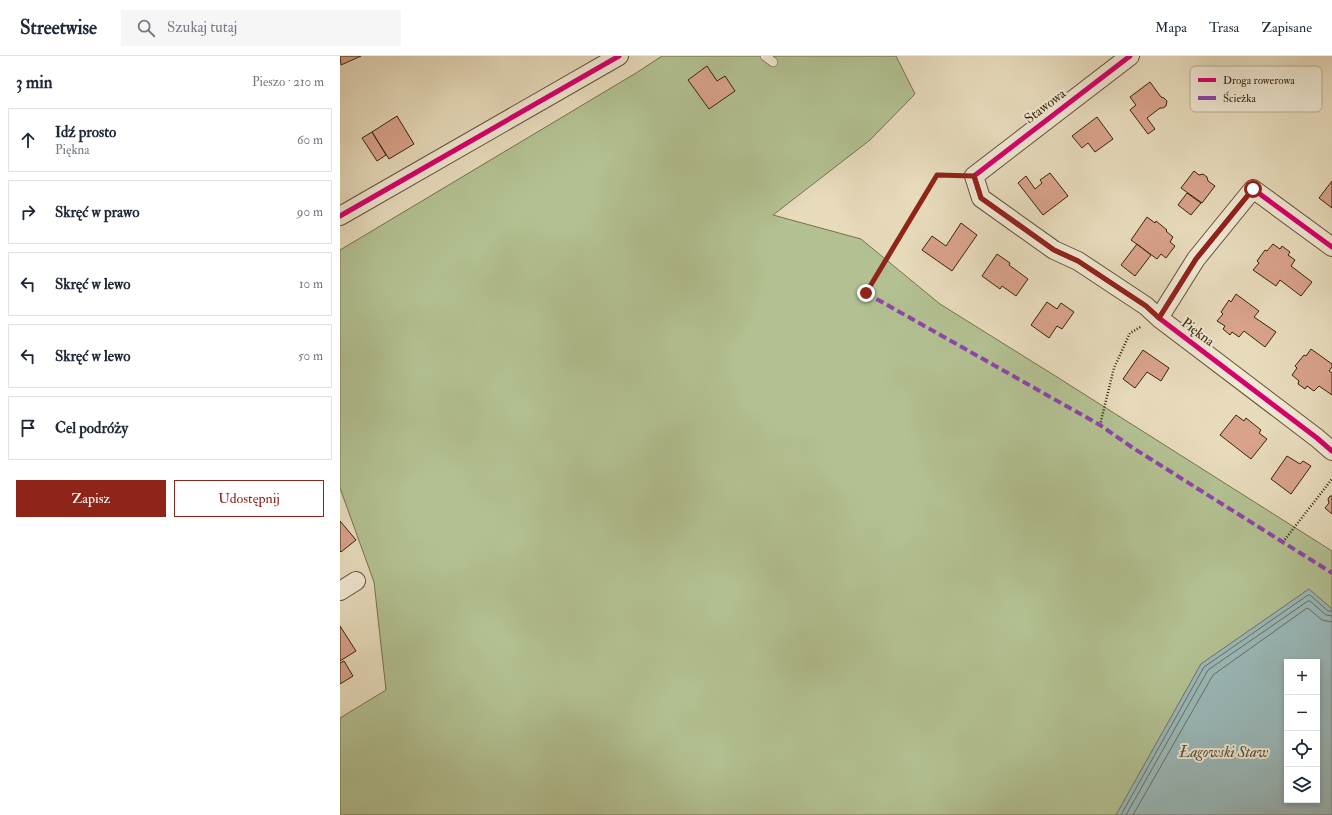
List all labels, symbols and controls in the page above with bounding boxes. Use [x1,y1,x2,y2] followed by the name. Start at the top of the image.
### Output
[121,10,401,46] search box
[20,16,97,40] text: Streetwise
[135,17,157,39] icon: search
[167,18,237,37] text: Szukaj tutaj
[1155,19,1187,36] text: Mapa
[1209,19,1239,36] text: Trasa
[1261,19,1312,36] text: Zapisane
[1190,66,1322,112] legend
[16,72,53,93] text: 3 min
[252,74,324,90] text: Pieszo · 210 m
[1223,74,1295,87] text: Droga rowerowa
[1021,85,1069,127] street label: Stawowa
[1223,91,1257,105] text: Ścieżka
[55,123,116,142] text: Idź prosto
[17,129,39,151] icon: ahead
[297,132,323,148] text: 60 m
[55,142,90,158] text: Piękna
[1244,180,1262,198] route start
[17,201,39,223] icon: right
[55,203,139,222] text: Skręć w prawo
[297,204,323,220] text: 90 m
[17,273,39,295] icon: left
[55,275,130,294] text: Skręć w lewo
[299,276,323,292] text: 10 m
[857,284,875,302] route end
[1178,314,1218,350] street label: Piękna
[17,345,39,367] icon: left
[55,347,130,366] text: Skręć w lewo
[298,348,323,364] text: 50 m
[17,417,39,439] icon: arrive
[55,419,128,438] text: Cel podróży
[16,480,166,517] button: Zapisz
[174,480,324,517] button: Udostępnij
[1284,659,1320,803] map controls
[1284,659,1320,695] button: +
[1284,695,1320,731] button: −
[1284,731,1320,767] button: locate
[1178,743,1269,762] water label: Łagowski Staw
[1284,767,1320,803] button: layers

